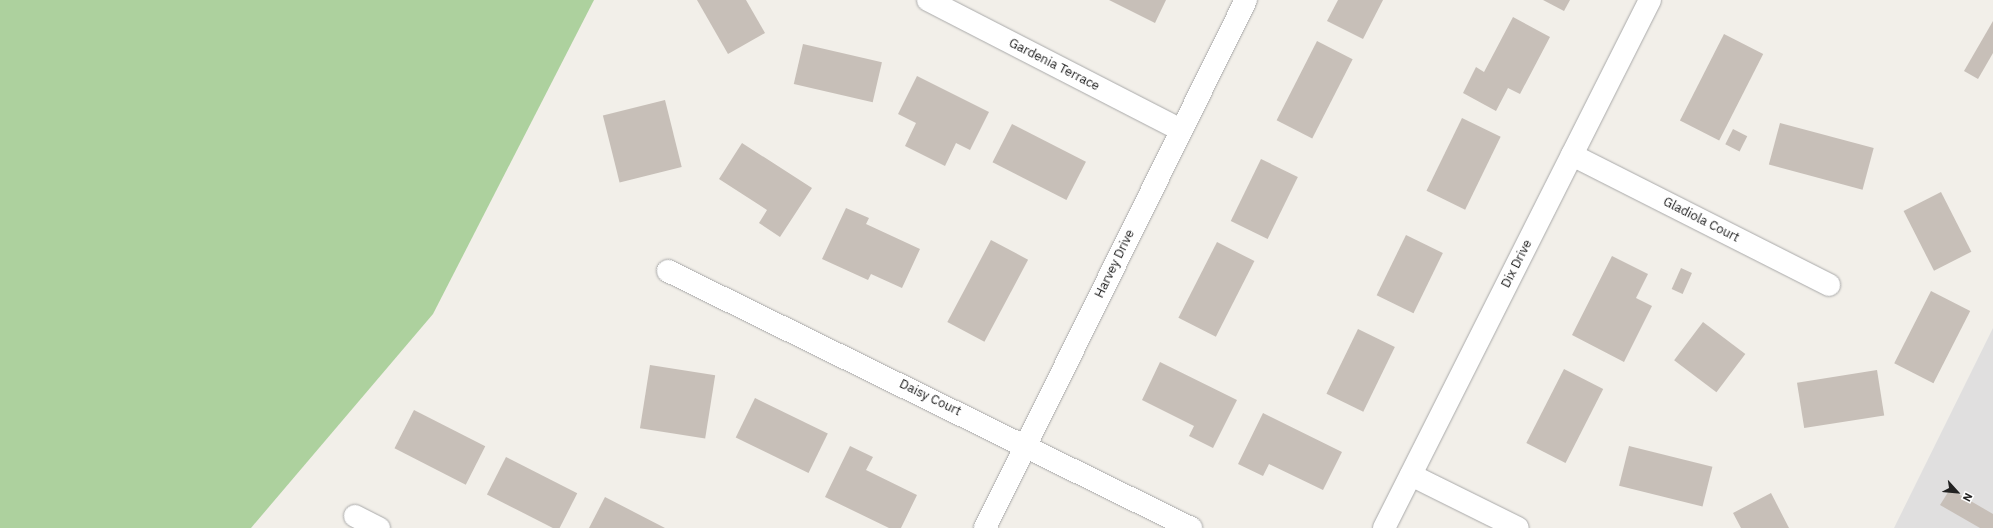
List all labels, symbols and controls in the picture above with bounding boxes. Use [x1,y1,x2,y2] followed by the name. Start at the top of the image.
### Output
[1006,35,1102,95] street label: Gardenia Terrace
[1660,194,1742,246] street label: Gladiola Court
[1092,227,1138,301] street label: Harvey Drive
[1498,237,1536,291] street label: Dix Drive
[897,376,963,420] street label: Daisy Court
[1937,472,1977,512] north arrow
[1960,491,1976,504] text: N

